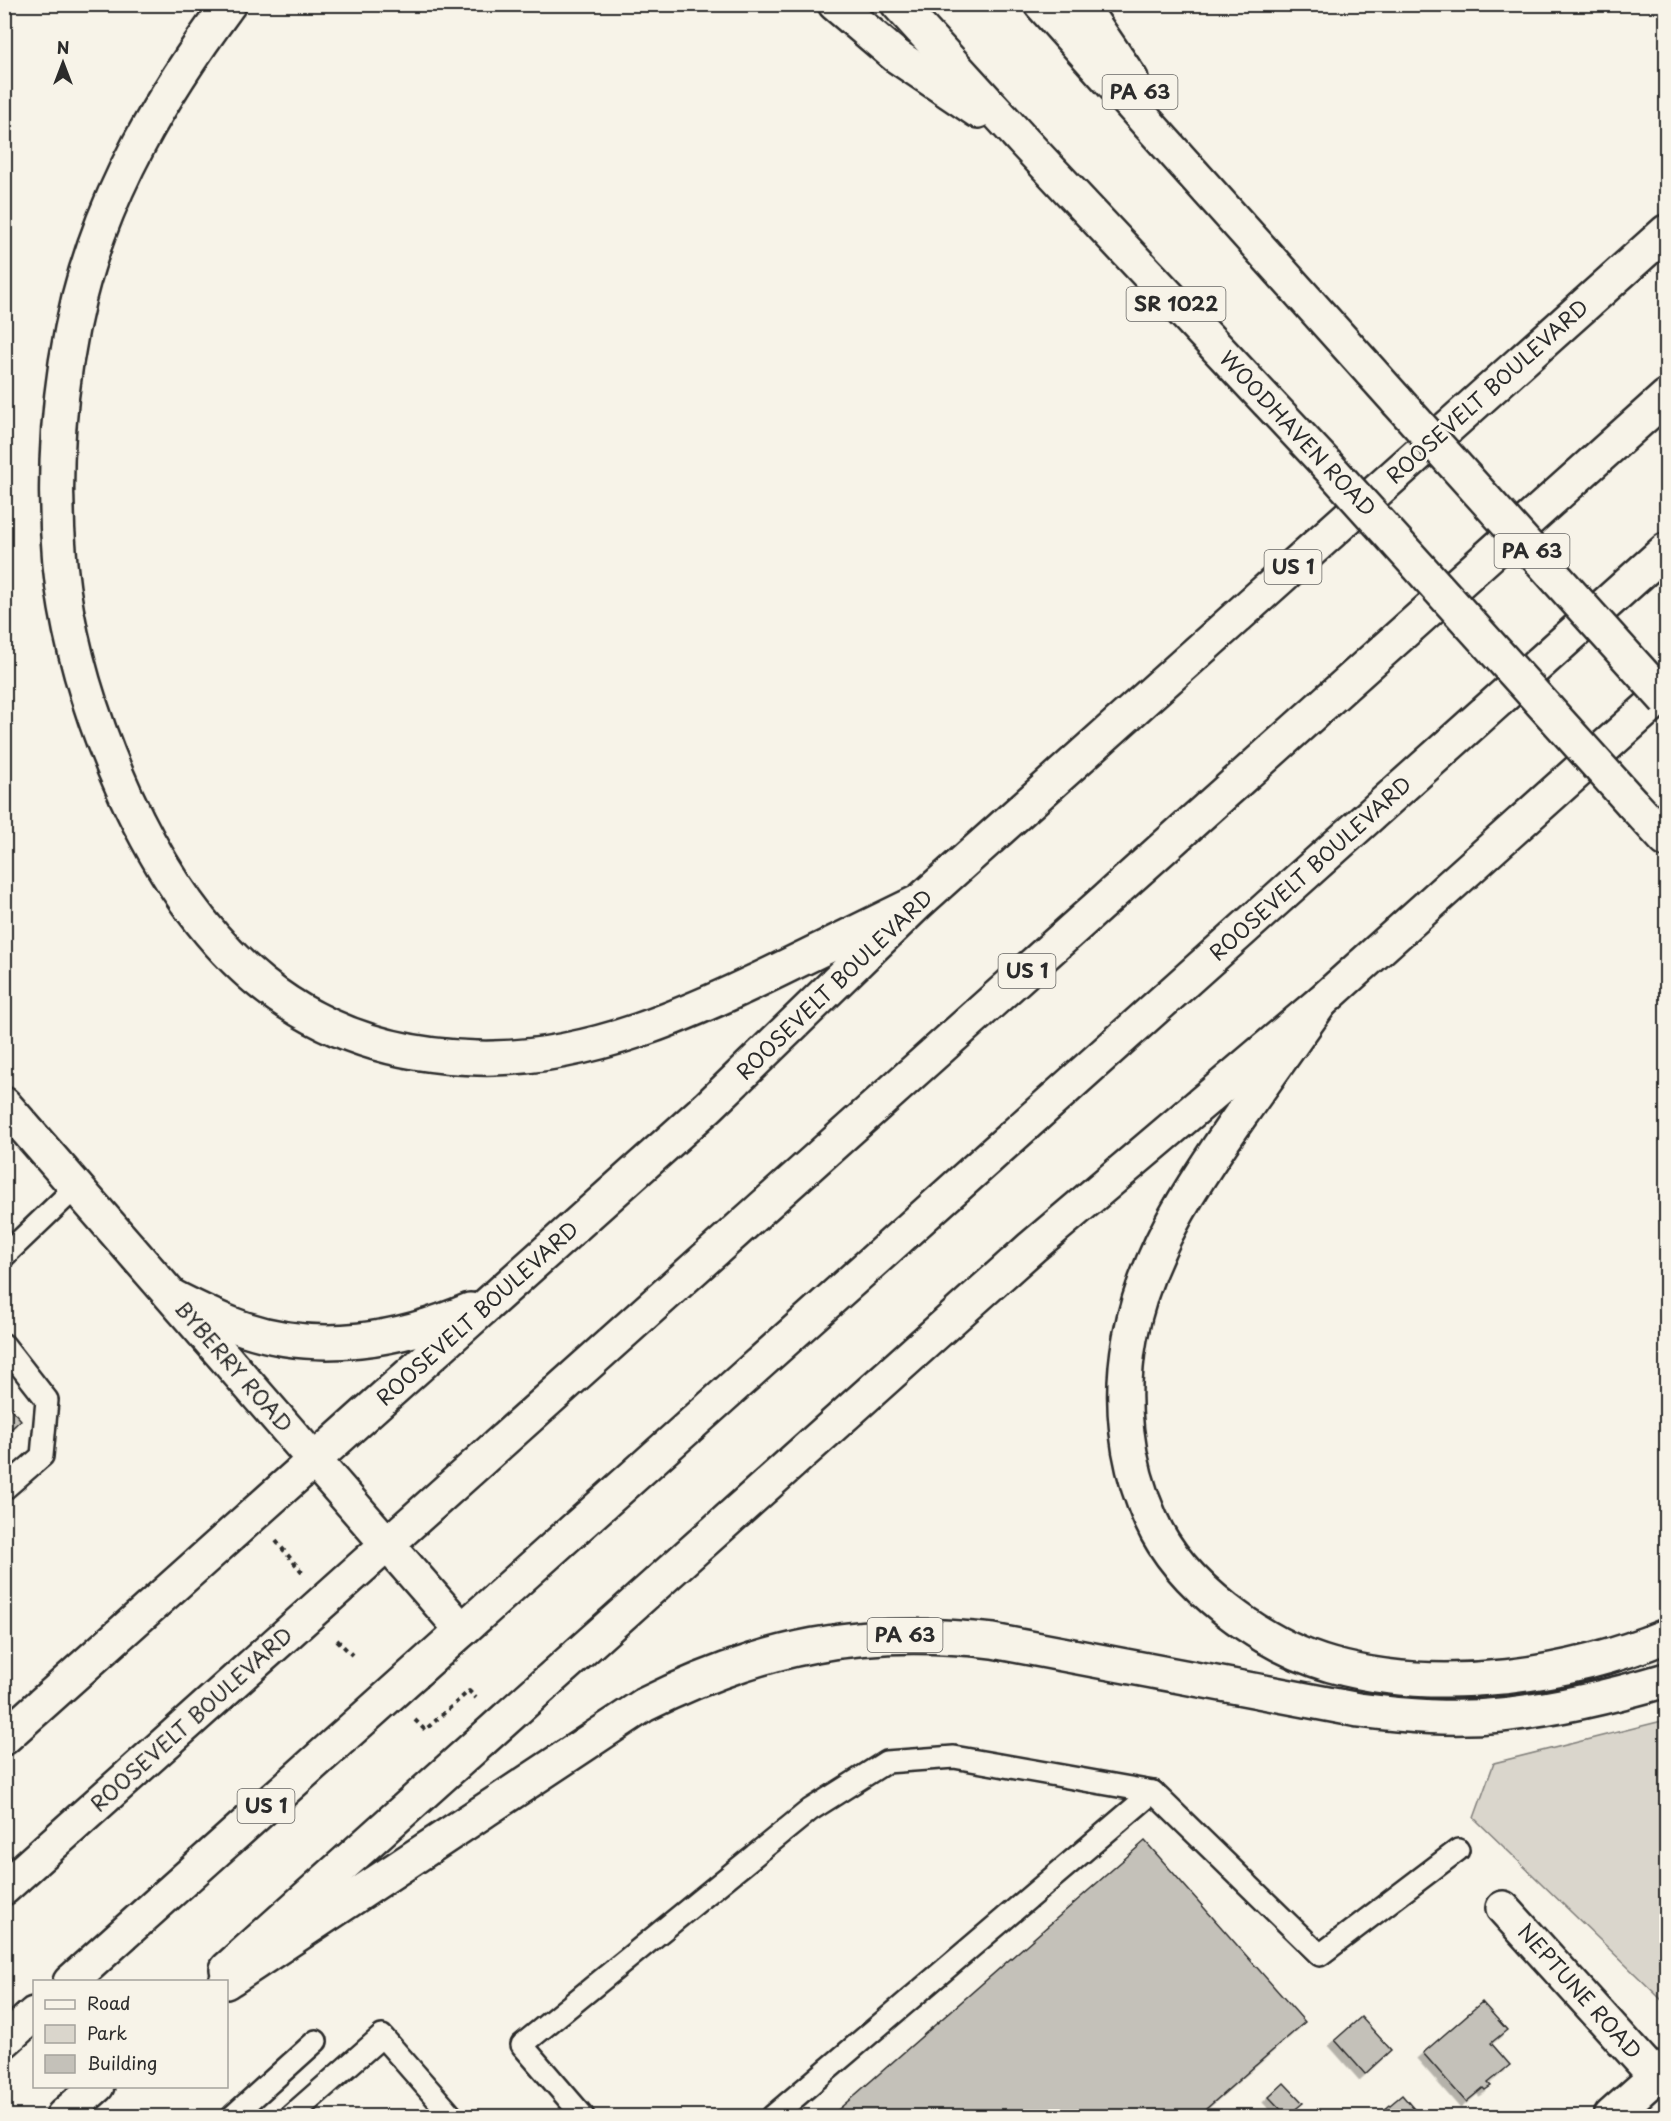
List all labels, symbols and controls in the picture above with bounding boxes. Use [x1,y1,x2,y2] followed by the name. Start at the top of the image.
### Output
[33,33,93,93] north arrow
[57,35,69,59] text: N
[1102,75,1178,109] road number: PA 63
[1126,287,1226,321] road number: SR 1022
[1378,291,1595,490] street label: ROOSEVELT BOULEVARD
[1213,342,1384,523] street label: WOODHAVEN ROAD
[1494,534,1570,568] road number: PA 63
[1264,550,1322,584] road number: US 1
[1201,768,1418,967] street label: ROOSEVELT BOULEVARD
[728,881,939,1086] street label: ROOSEVELT BOULEVARD
[998,954,1056,988] road number: US 1
[368,1213,585,1412] street label: ROOSEVELT BOULEVARD
[168,1293,301,1439] street label: BYBERRY ROAD
[868,1618,942,1652] road number: PA 63
[82,1619,299,1818] street label: ROOSEVELT BOULEVARD
[238,1789,294,1823] road number: US 1
[1511,1916,1650,2066] street label: NEPTUNE ROAD
[33,1980,228,2088] legend
[87,1989,131,2016] text: Road
[87,2019,127,2046] text: Park
[87,2049,157,2076] text: Building

